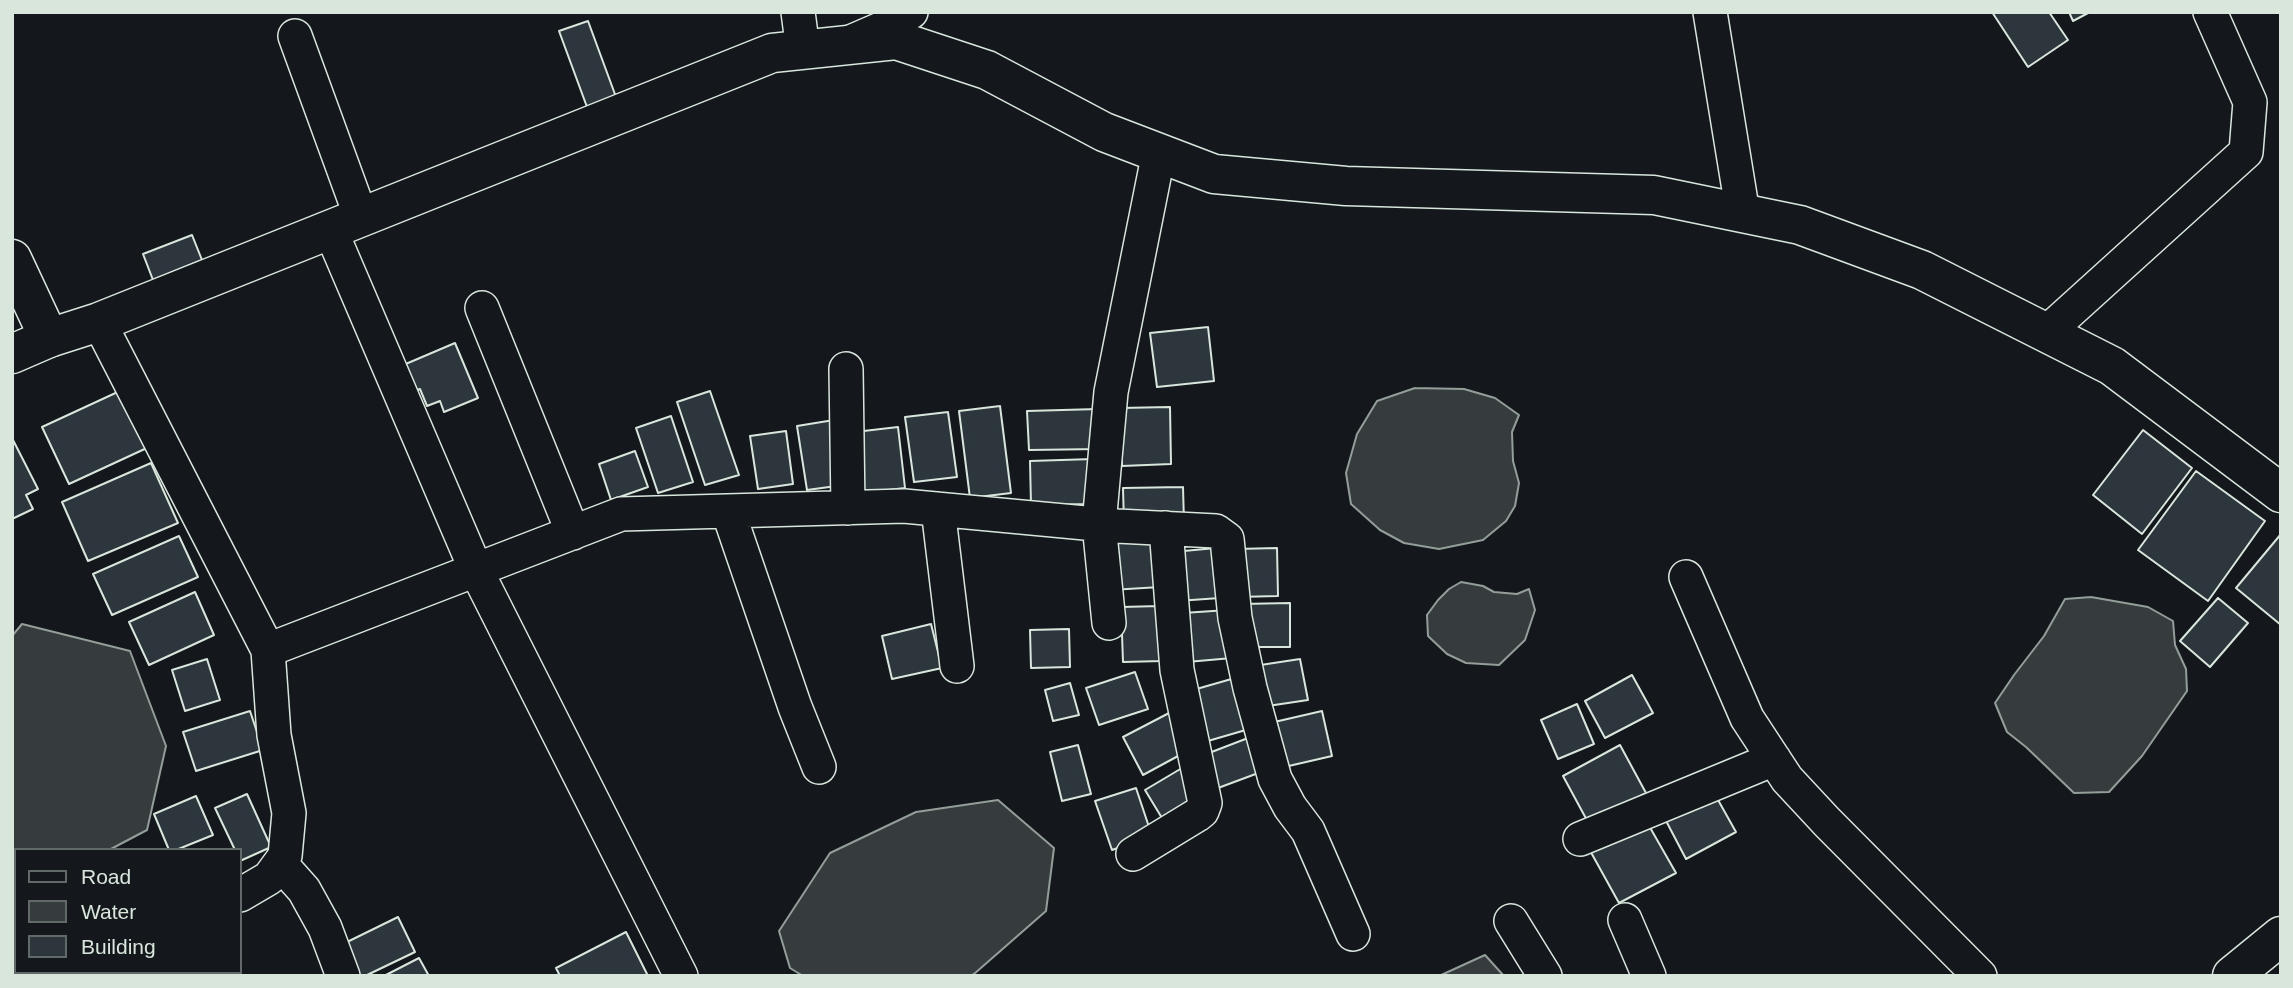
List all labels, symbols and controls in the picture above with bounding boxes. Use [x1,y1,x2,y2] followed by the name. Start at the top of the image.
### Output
[14,848,242,974] legend
[81,865,131,888] text: Road
[81,900,136,923] text: Water
[81,935,156,958] text: Building

